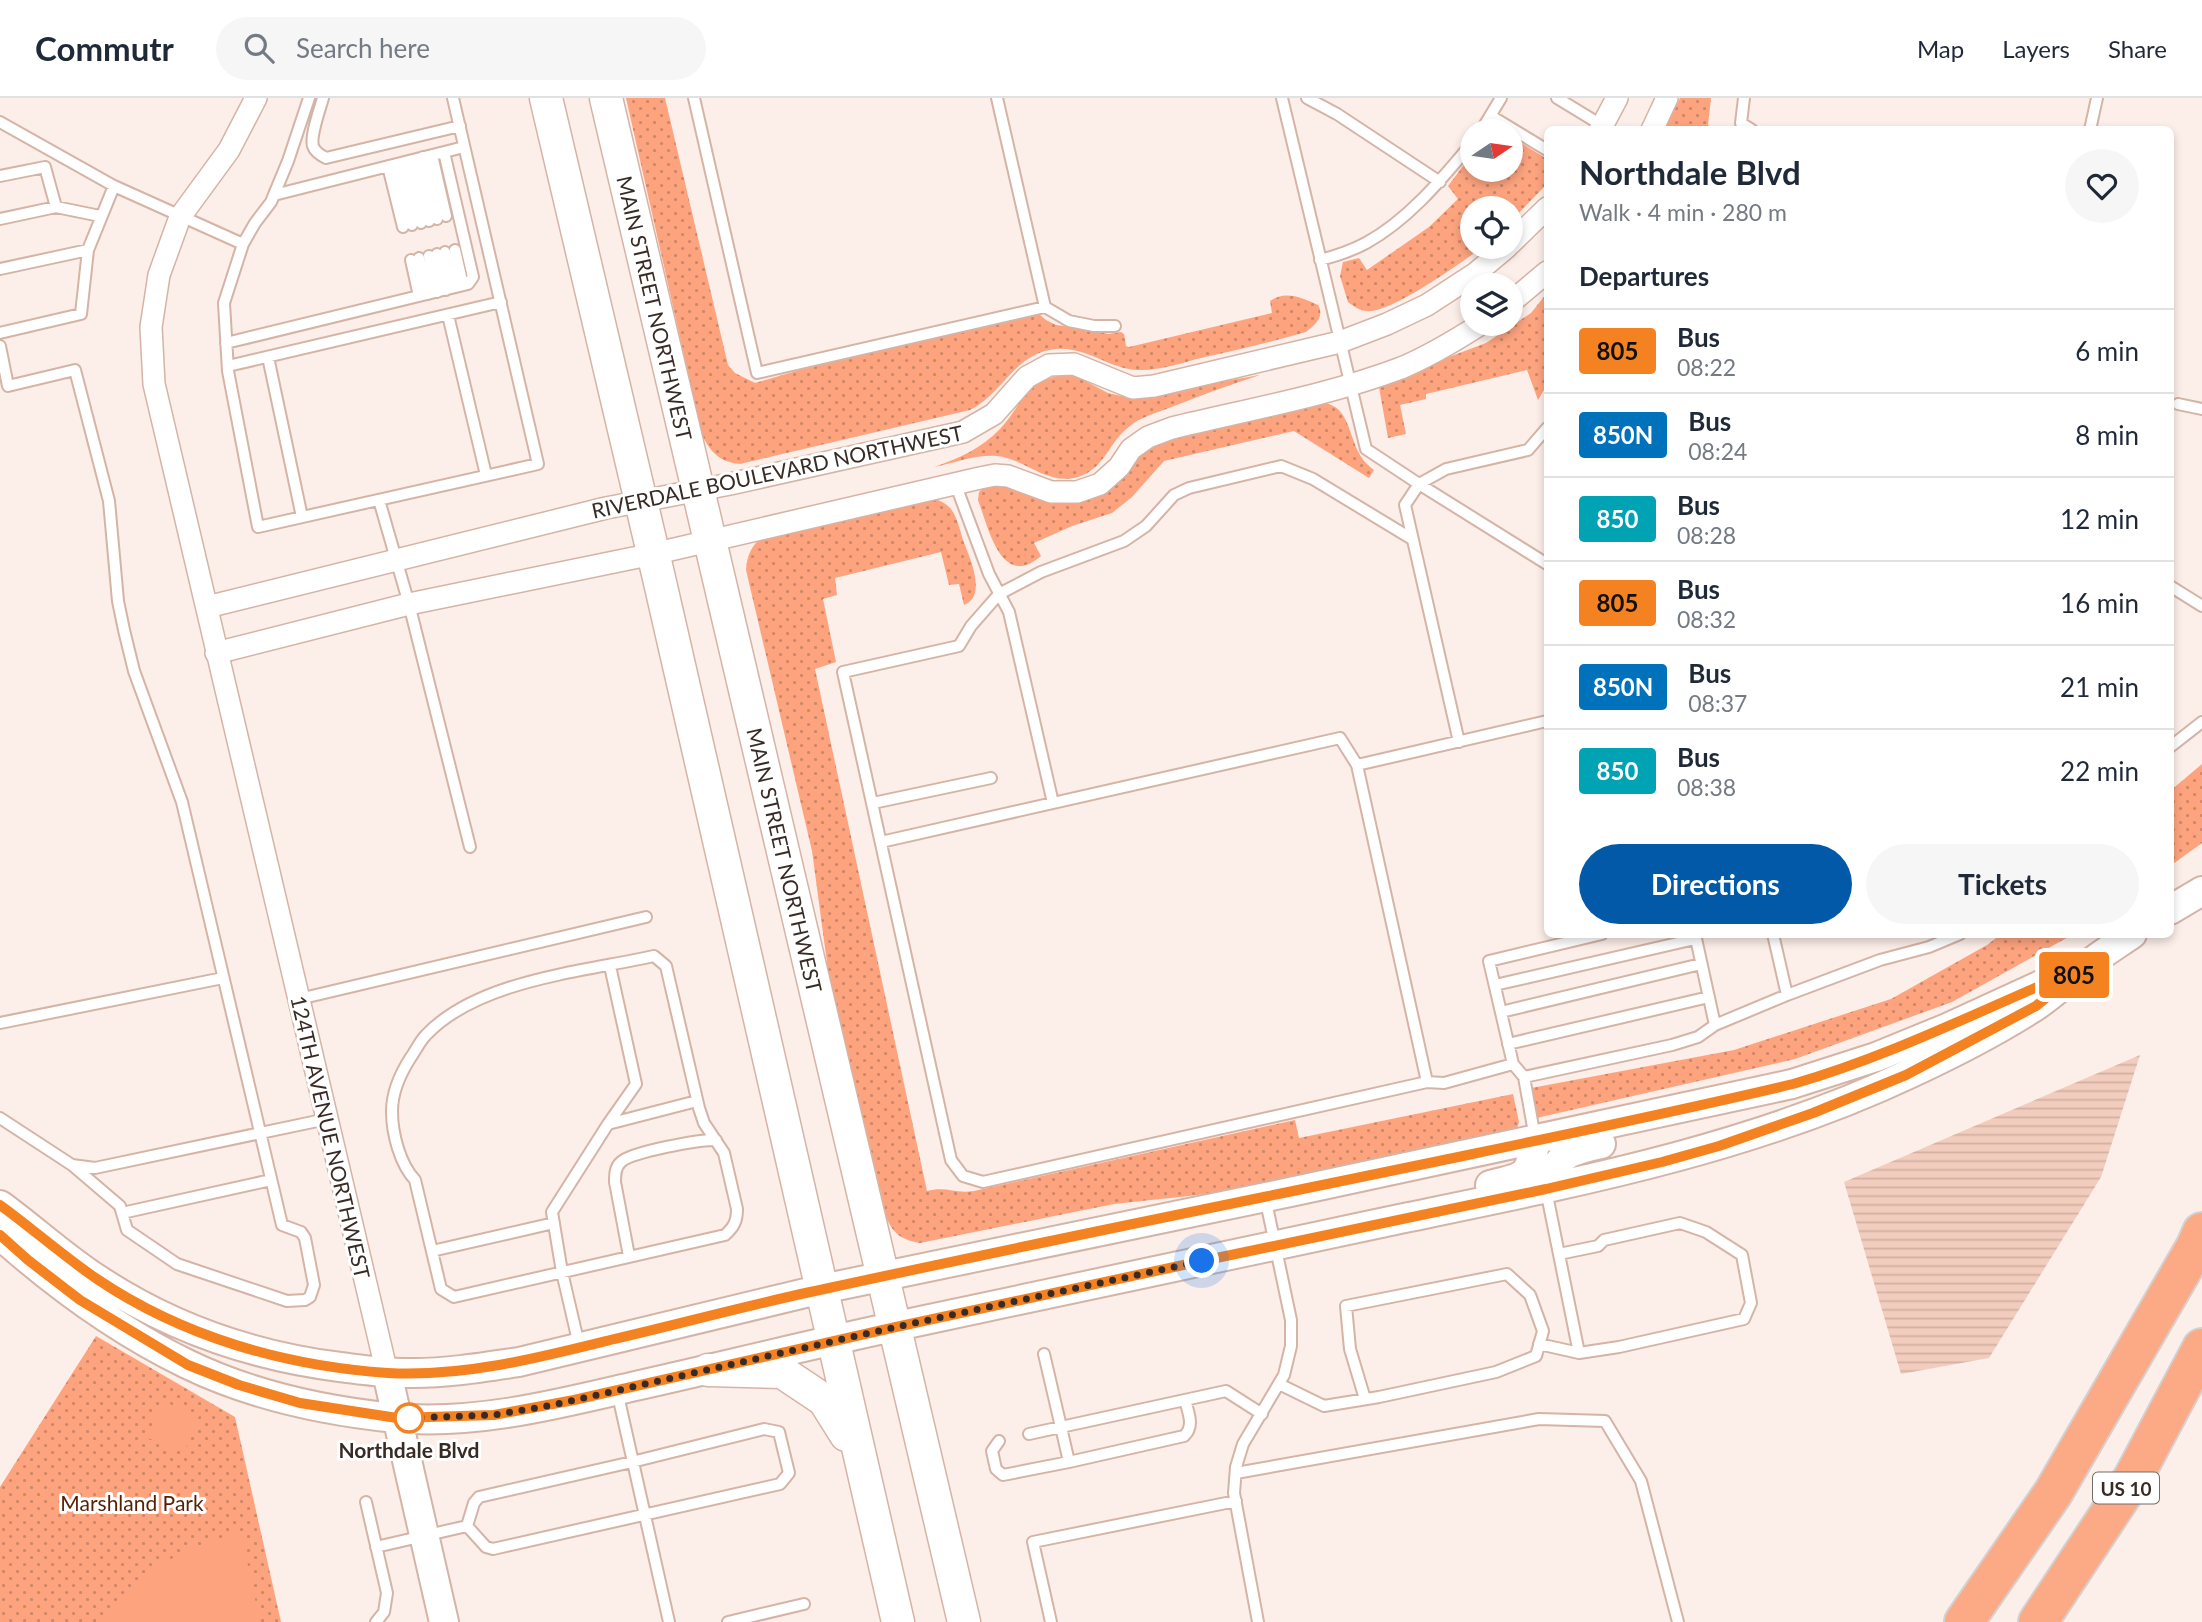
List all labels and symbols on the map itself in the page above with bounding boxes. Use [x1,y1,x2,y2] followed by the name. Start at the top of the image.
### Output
[1460,119,1522,182] north arrow
[612,173,698,443] street label: MAIN STREET NORTHWEST
[589,419,965,523] street label: RIVERDALE BOULEVARD NORTHWEST
[742,725,828,995] street label: MAIN STREET NORTHWEST
[2034,952,2114,998] line badge: 805
[286,993,376,1282] street label: 124TH AVENUE NORTHWEST
[1184,1243,1219,1278] your location
[394,1403,424,1433] marker: Northdale Blvd
[338,1437,480,1462] place label: Northdale Blvd
[2093,1472,2159,1504] road number: US 10
[60,1490,204,1515] park label: Marshland Park

